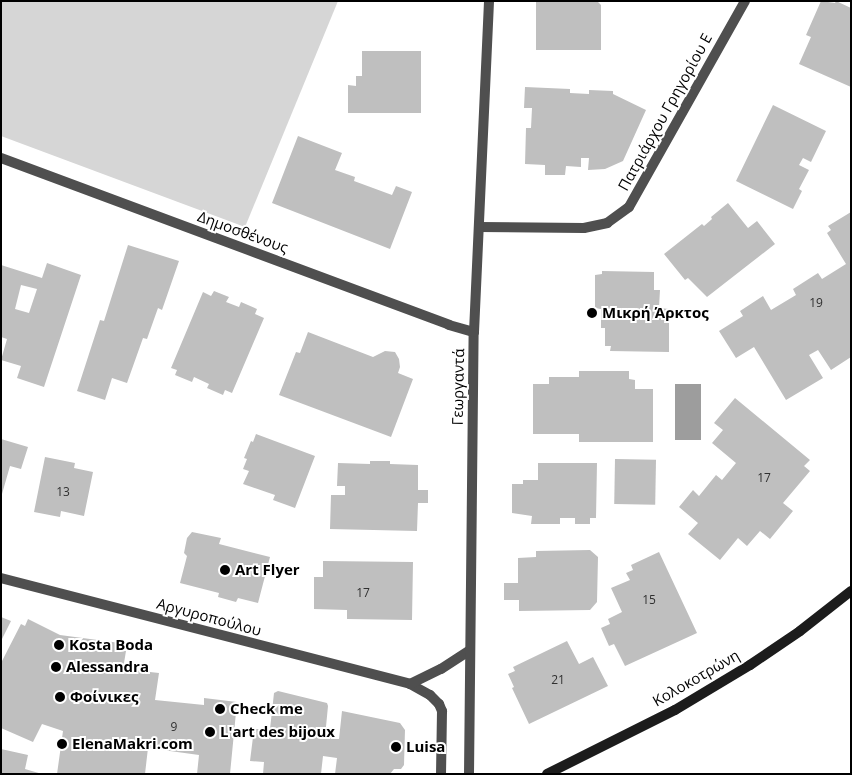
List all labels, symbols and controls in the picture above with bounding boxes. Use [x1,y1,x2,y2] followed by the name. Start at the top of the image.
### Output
[614,30,716,194] street label: Πατριάρχου Γρηγορίου Ε
[195,207,291,257] street label: Δημοσθένους
[809,296,823,310] house number: 19
[602,304,709,322] place label: Μικρή Άρκτος
[586,307,598,319] marker: Μικρή Άρκτος
[448,348,468,426] street label: Γεωργαντά
[757,471,771,485] house number: 17
[56,485,70,499] house number: 13
[235,561,300,579] place label: Art Flyer
[219,564,231,576] marker: Art Flyer
[356,586,370,600] house number: 17
[642,593,656,607] house number: 15
[155,594,263,640] street label: Αργυροπούλου
[69,636,153,654] place label: Kosta Boda
[53,639,65,651] marker: Kosta Boda
[649,646,743,710] street label: Κολοκοτρώνη
[66,658,149,676] place label: Alessandra
[50,661,62,673] marker: Alessandra
[551,673,565,687] house number: 21
[70,688,138,706] place label: Φοίνικες
[54,691,66,703] marker: Φοίνικες
[230,700,303,718] place label: Check me
[214,703,226,715] marker: Check me
[171,720,177,734] house number: 9
[220,723,335,741] place label: L'art des bijoux
[204,726,216,738] marker: L'art des bijoux
[72,735,193,753] place label: ElenaMakri.com
[56,738,68,750] marker: ElenaMakri.com
[406,738,445,756] place label: Luisa
[390,741,402,753] marker: Luisa

